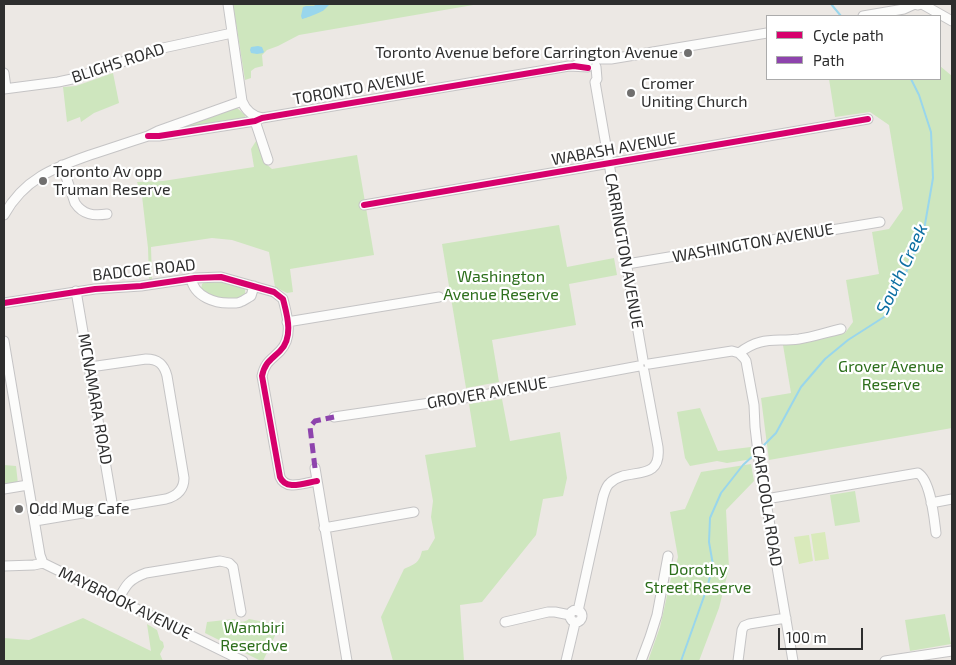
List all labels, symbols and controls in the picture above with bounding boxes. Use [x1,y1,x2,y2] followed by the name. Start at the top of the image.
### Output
[766,15,941,80] legend
[813,26,884,44] text: Cycle path
[69,39,167,87] street label: BLIGHS ROAD
[375,43,678,63] place label: Toronto Avenue before Carrington Avenue
[682,47,694,59] marker: Toronto Avenue before Carrington Avenue
[813,51,844,69] text: Path
[291,67,427,109] street label: TORONTO AVENUE
[641,74,748,112] place label: Cromer Uniting Church
[625,87,637,99] marker: Cromer Uniting Church
[550,129,678,169] street label: WABASH AVENUE
[53,162,171,200] place label: Toronto Av opp Truman Reserve
[601,172,647,330] street label: CARRINGTON AVENUE
[37,175,49,187] marker: Toronto Av opp Truman Reserve
[671,219,835,267] street label: WASHINGTON AVENUE
[872,220,932,318] water label: South Creek
[91,255,197,285] street label: BADCOE ROAD
[443,267,559,305] park label: Washington Avenue Reserve
[74,332,116,466] street label: MCNAMARA ROAD
[838,357,944,395] park label: Grover Avenue Reserve
[425,373,549,413] street label: GROVER AVENUE
[748,444,786,568] street label: CARCOOLA ROAD
[29,499,130,519] place label: Odd Mug Cafe
[13,503,25,515] marker: Odd Mug Cafe
[645,560,751,598] park label: Dorothy Street Reserve
[55,562,195,644] street label: MAYBROOK AVENUE
[220,618,288,656] park label: Wambiri Reserdve
[781,618,866,650] scale bar
[786,628,827,646] text: 100 m

